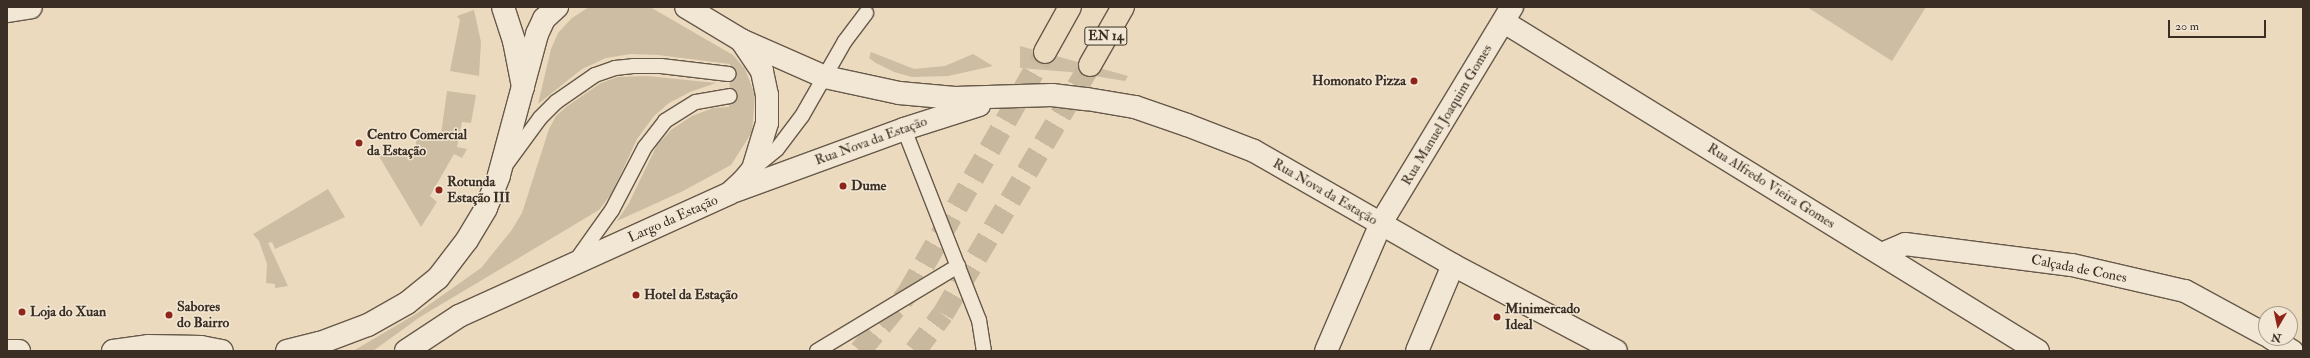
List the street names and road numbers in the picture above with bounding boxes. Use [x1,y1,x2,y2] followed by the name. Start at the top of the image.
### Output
[1084,25,1128,47] road number: EN 14
[1398,41,1496,189] street label: Rua Manuel Joaquim Gomes
[813,113,929,169] street label: Rua Nova da Estação
[1704,140,1838,232] street label: Rua Alfredo Vieira Gomes
[1270,155,1380,229] street label: Rua Nova da Estação
[625,192,721,246] street label: Largo da Estação
[2030,251,2128,287] street label: Calçada de Cones

